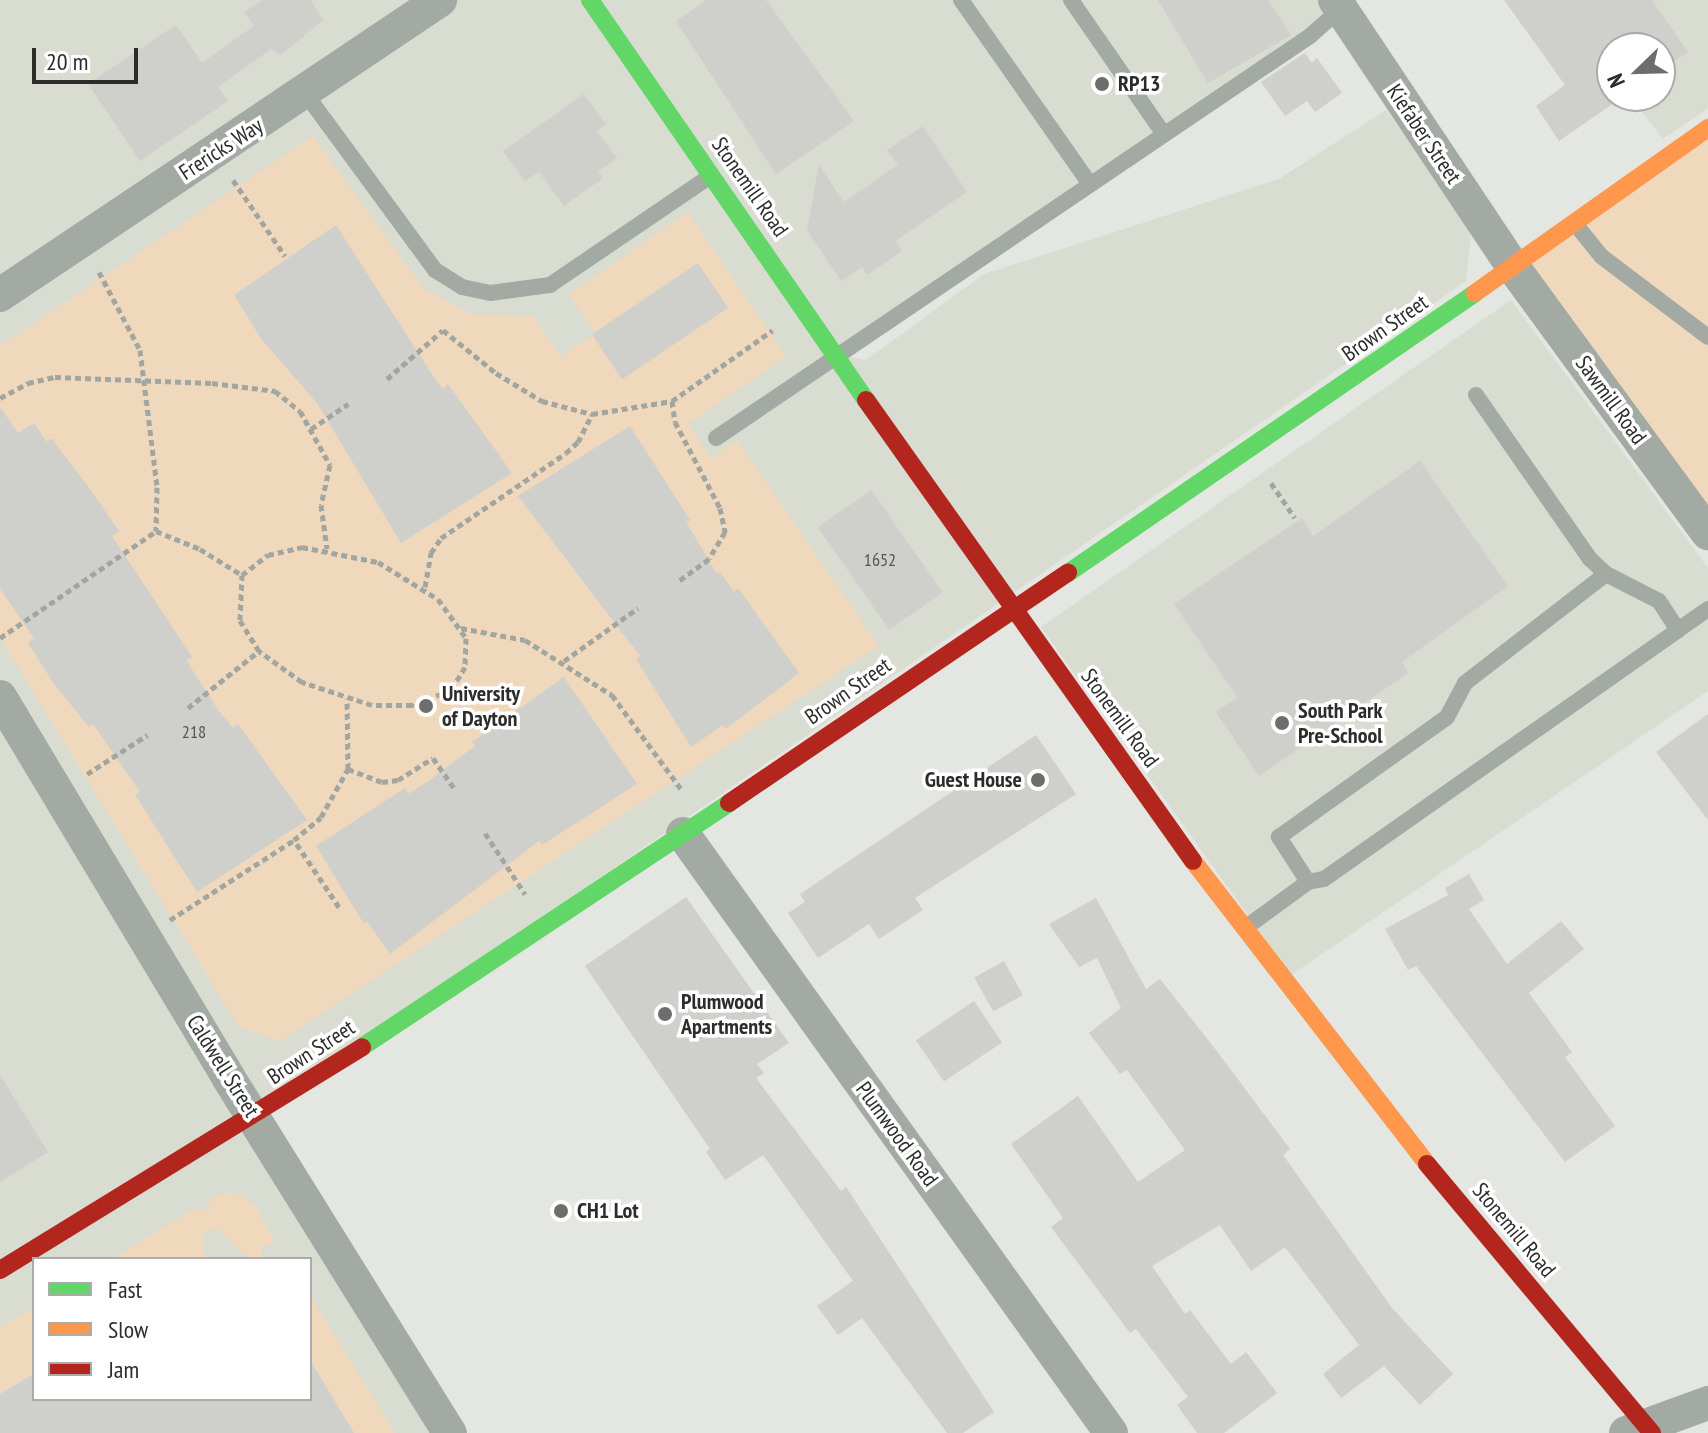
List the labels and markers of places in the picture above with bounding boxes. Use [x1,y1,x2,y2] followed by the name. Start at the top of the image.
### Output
[1118,71,1161,97] place label: RP13
[1093,75,1111,93] marker: RP13
[442,680,520,732] place label: University of Dayton
[417,697,435,715] marker: University of Dayton
[1298,697,1383,748] place label: South Park Pre-School
[1273,714,1291,732] marker: South Park Pre-School
[925,767,1022,793] place label: Guest House
[1029,771,1047,789] marker: Guest House
[681,988,772,1040] place label: Plumwood Apartments
[656,1005,674,1023] marker: Plumwood Apartments
[577,1198,639,1224] place label: CH1 Lot
[552,1202,570,1220] marker: CH1 Lot

